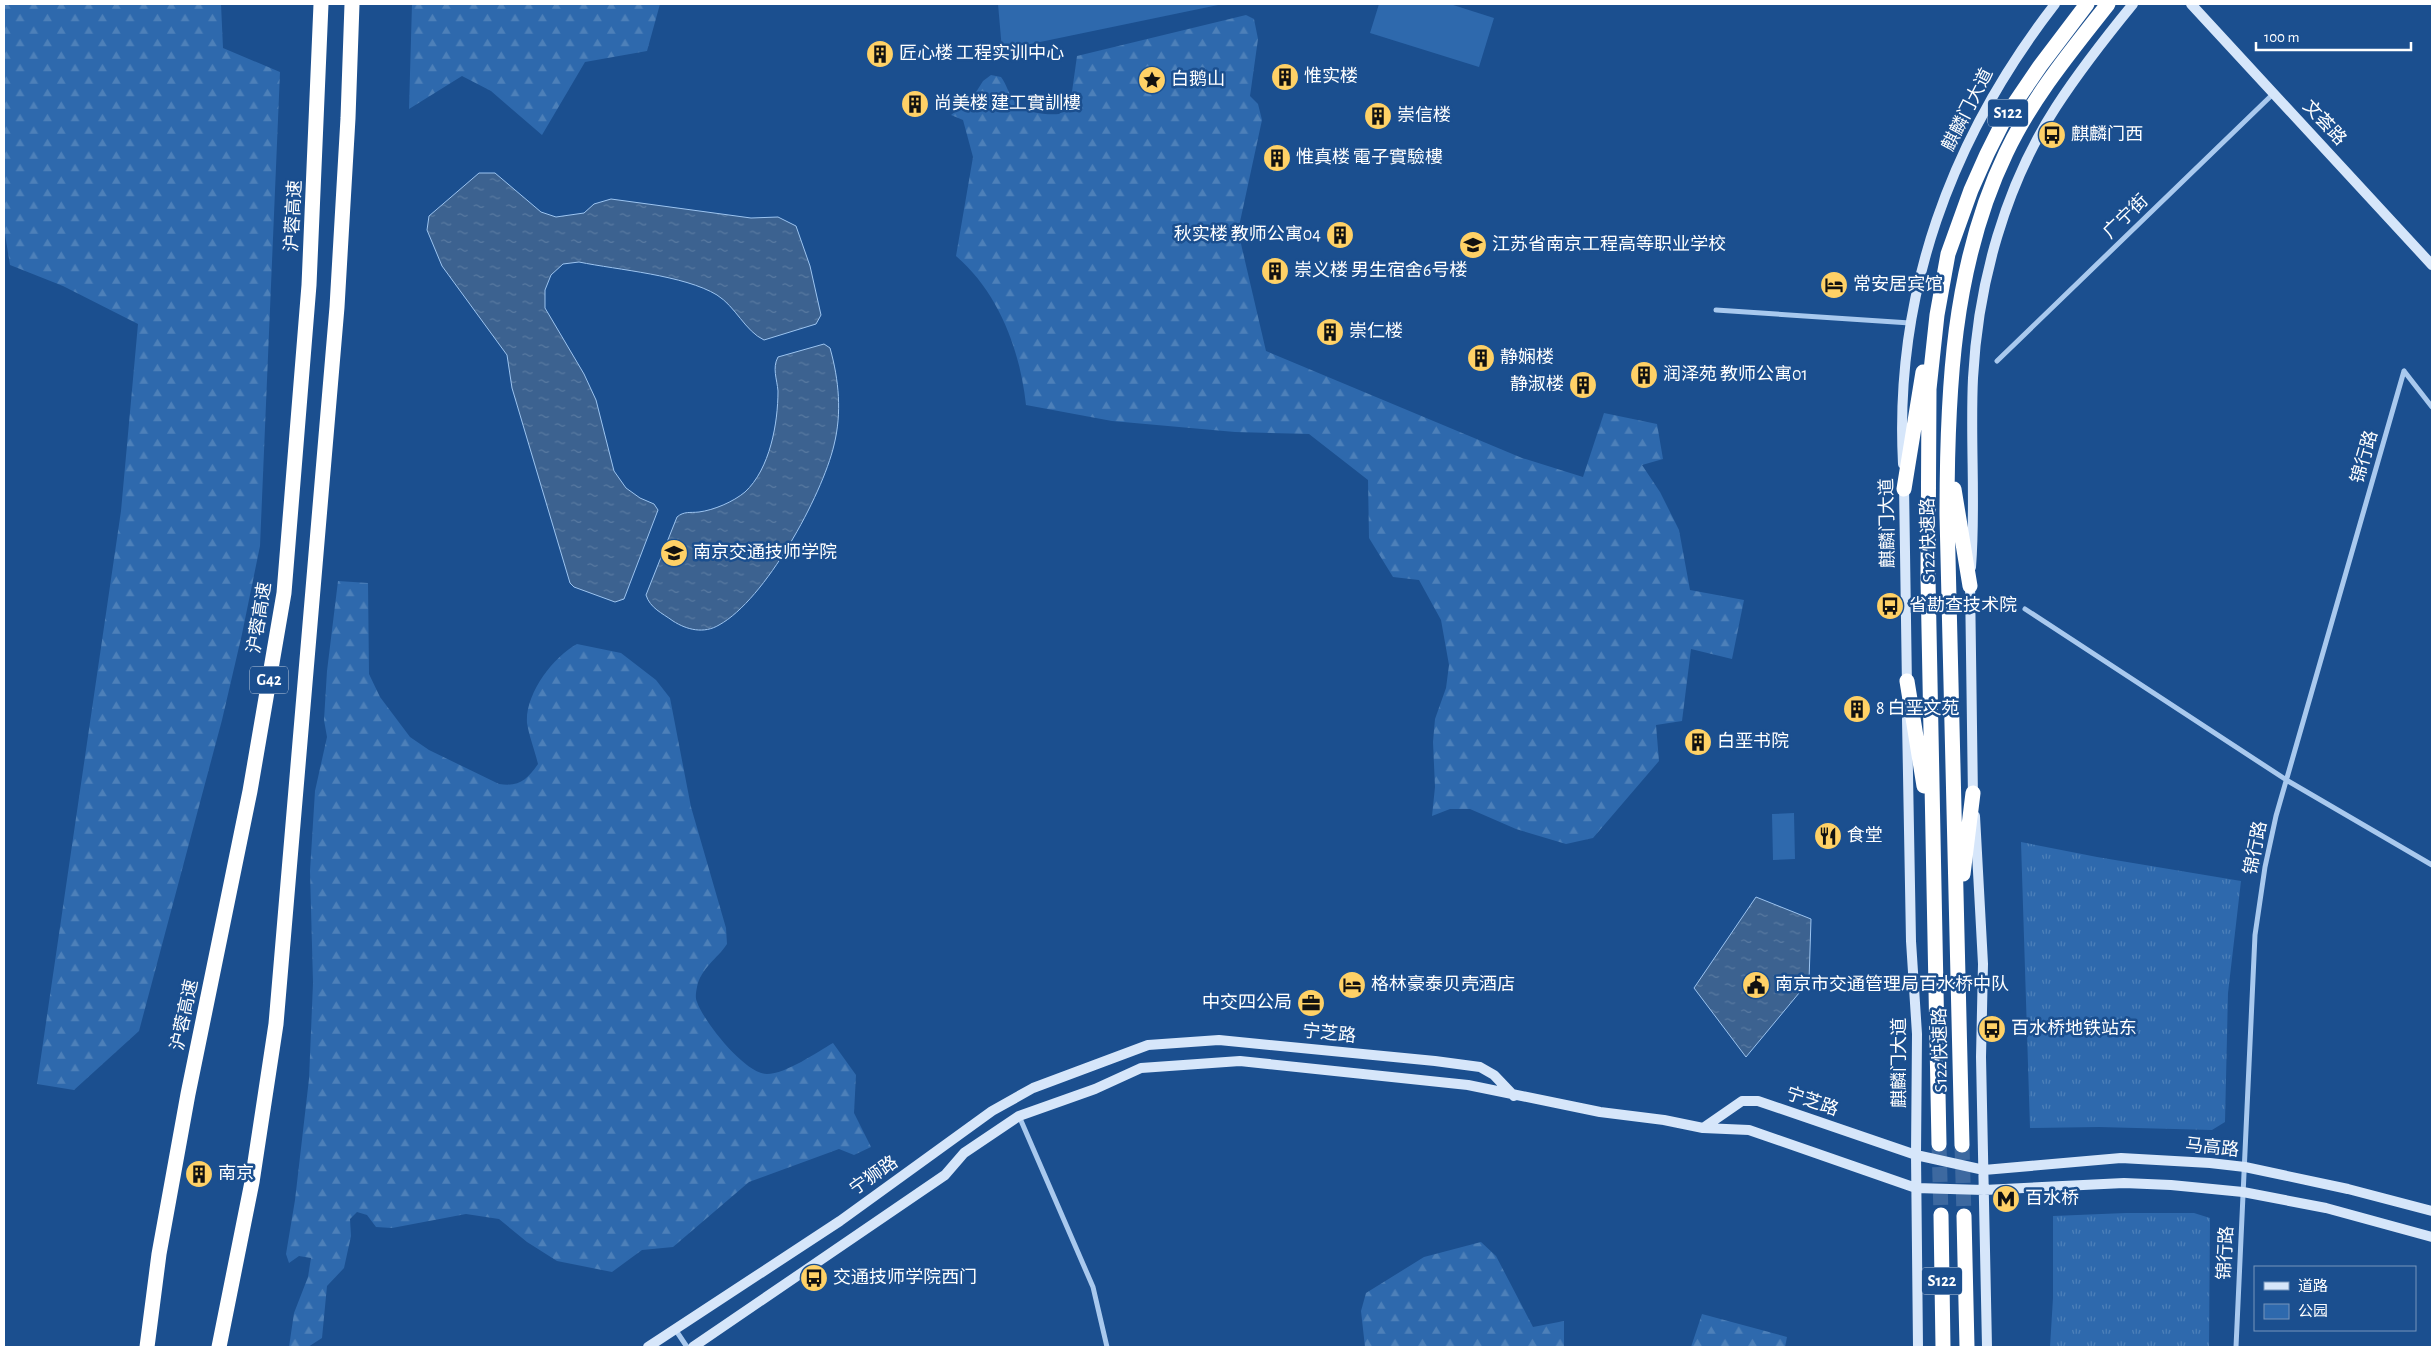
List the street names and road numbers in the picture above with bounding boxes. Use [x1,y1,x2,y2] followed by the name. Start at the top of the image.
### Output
[1938,65,1996,154] street label: 麒麟门大道
[2299,96,2350,149] street label: 文荟路
[1988,100,2028,126] road number: S122
[281,179,305,252] street label: 沪蓉高速
[2099,190,2152,242] street label: 广宁街
[2347,428,2381,485] street label: 锦行路
[1876,478,1898,568] street label: 麒麟门大道
[1917,497,1939,583] street label: S122快速路
[244,581,275,655] street label: 沪蓉高速
[250,666,288,694] road number: G42
[2240,819,2270,876] street label: 锦行路
[167,977,201,1052] street label: 沪蓉高速
[1929,1007,1951,1093] street label: S122快速路
[1889,1018,1909,1108] street label: 麒麟门大道
[1301,1020,1357,1046] street label: 宁芝路
[1784,1083,1841,1119] street label: 宁芝路
[2184,1134,2240,1160] street label: 马高路
[846,1152,901,1199] street label: 宁狮路
[2214,1225,2236,1280] street label: 锦行路
[1922,1268,1962,1294] road number: S122

